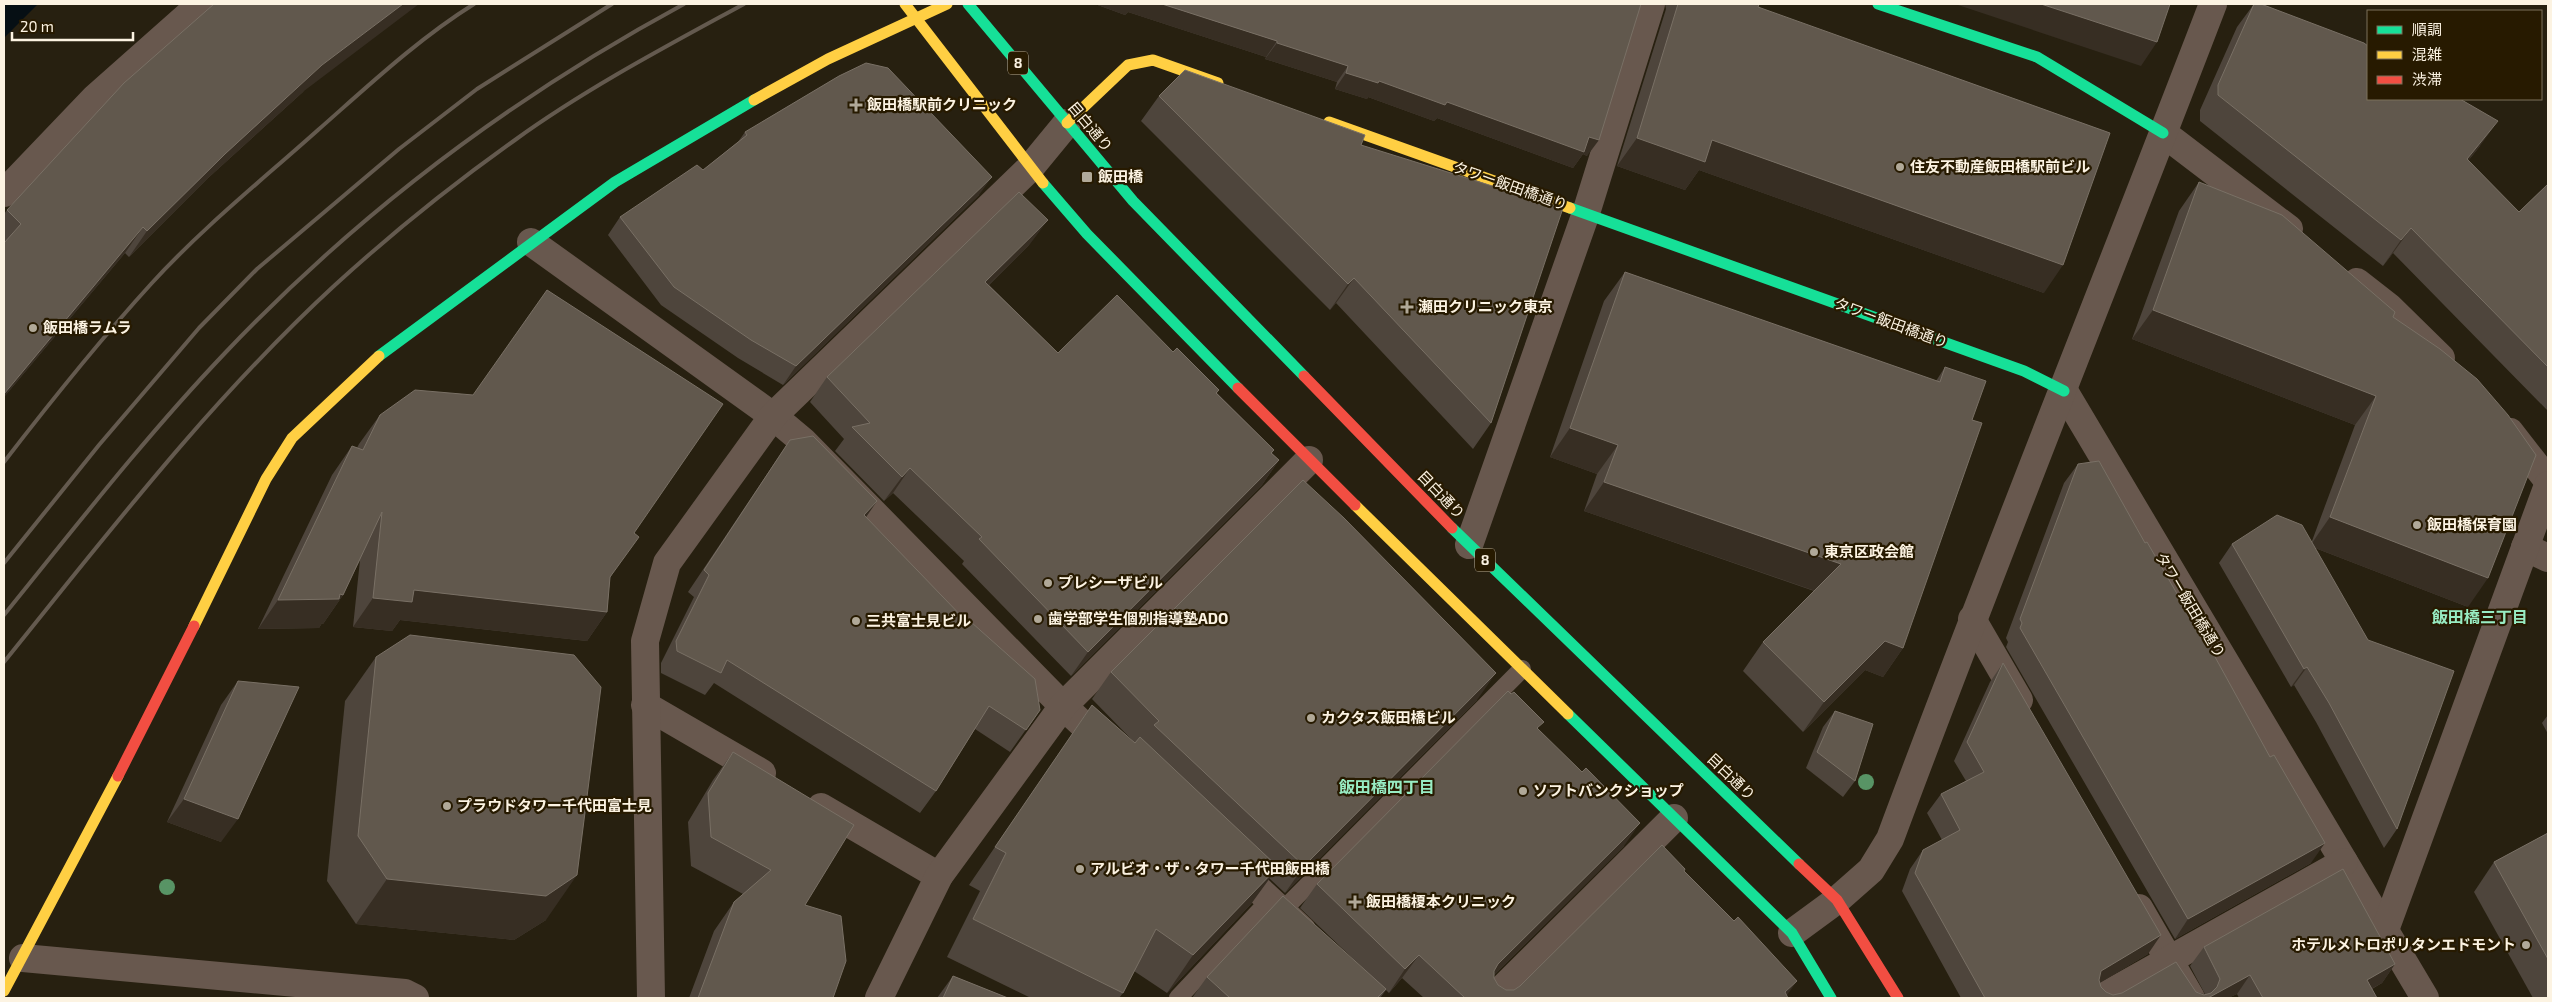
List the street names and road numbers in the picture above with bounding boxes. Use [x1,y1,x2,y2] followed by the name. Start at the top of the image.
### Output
[1008,52,1028,74] road number: 8
[1065,98,1117,155] street label: 目白通り
[1451,157,1570,213] street label: タワー飯田橋通り
[1832,293,1951,351] street label: タワー飯田橋通り
[1414,466,1469,522] street label: 目白通り
[1475,548,1495,572] road number: 8
[2152,548,2229,661] street label: タワー飯田橋通り
[1704,749,1760,804] street label: 目白通り

